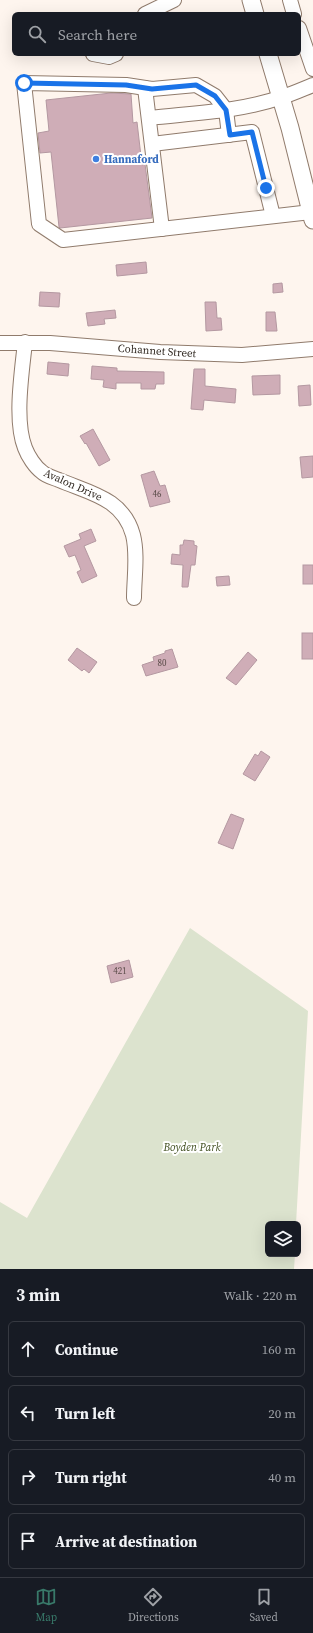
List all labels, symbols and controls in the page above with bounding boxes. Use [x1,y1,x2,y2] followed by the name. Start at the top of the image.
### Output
[12,12,301,56] search box
[26,23,48,45] icon: search
[58,24,137,45] text: Search here
[15,74,33,92] route start
[104,152,159,167] place label: Hannaford
[91,154,101,164] marker: Hannaford
[257,179,275,197] route end
[117,341,197,361] street label: Cohannet Street
[41,465,105,505] street label: Avalon Drive
[152,488,162,500] house number: 46
[157,657,167,669] house number: 80
[113,965,127,977] house number: 421
[162,1140,221,1155] park label: Boyden Park
[265,1221,301,1257] map controls
[265,1221,301,1257] button: layers
[16,1283,60,1307] text: 3 min
[224,1287,297,1304] text: Walk · 220 m
[17,1338,39,1360] icon: ahead
[55,1339,118,1360] text: Continue
[262,1341,296,1358] text: 160 m
[17,1402,39,1424] icon: left
[55,1403,115,1424] text: Turn left
[268,1405,296,1422] text: 20 m
[17,1466,39,1488] icon: right
[55,1467,127,1488] text: Turn right
[268,1469,296,1486] text: 40 m
[17,1530,39,1552] icon: arrive
[55,1531,197,1552] text: Arrive at destination
[35,1586,57,1625] tab: Map
[128,1586,179,1625] tab: Directions
[249,1586,278,1625] tab: Saved

